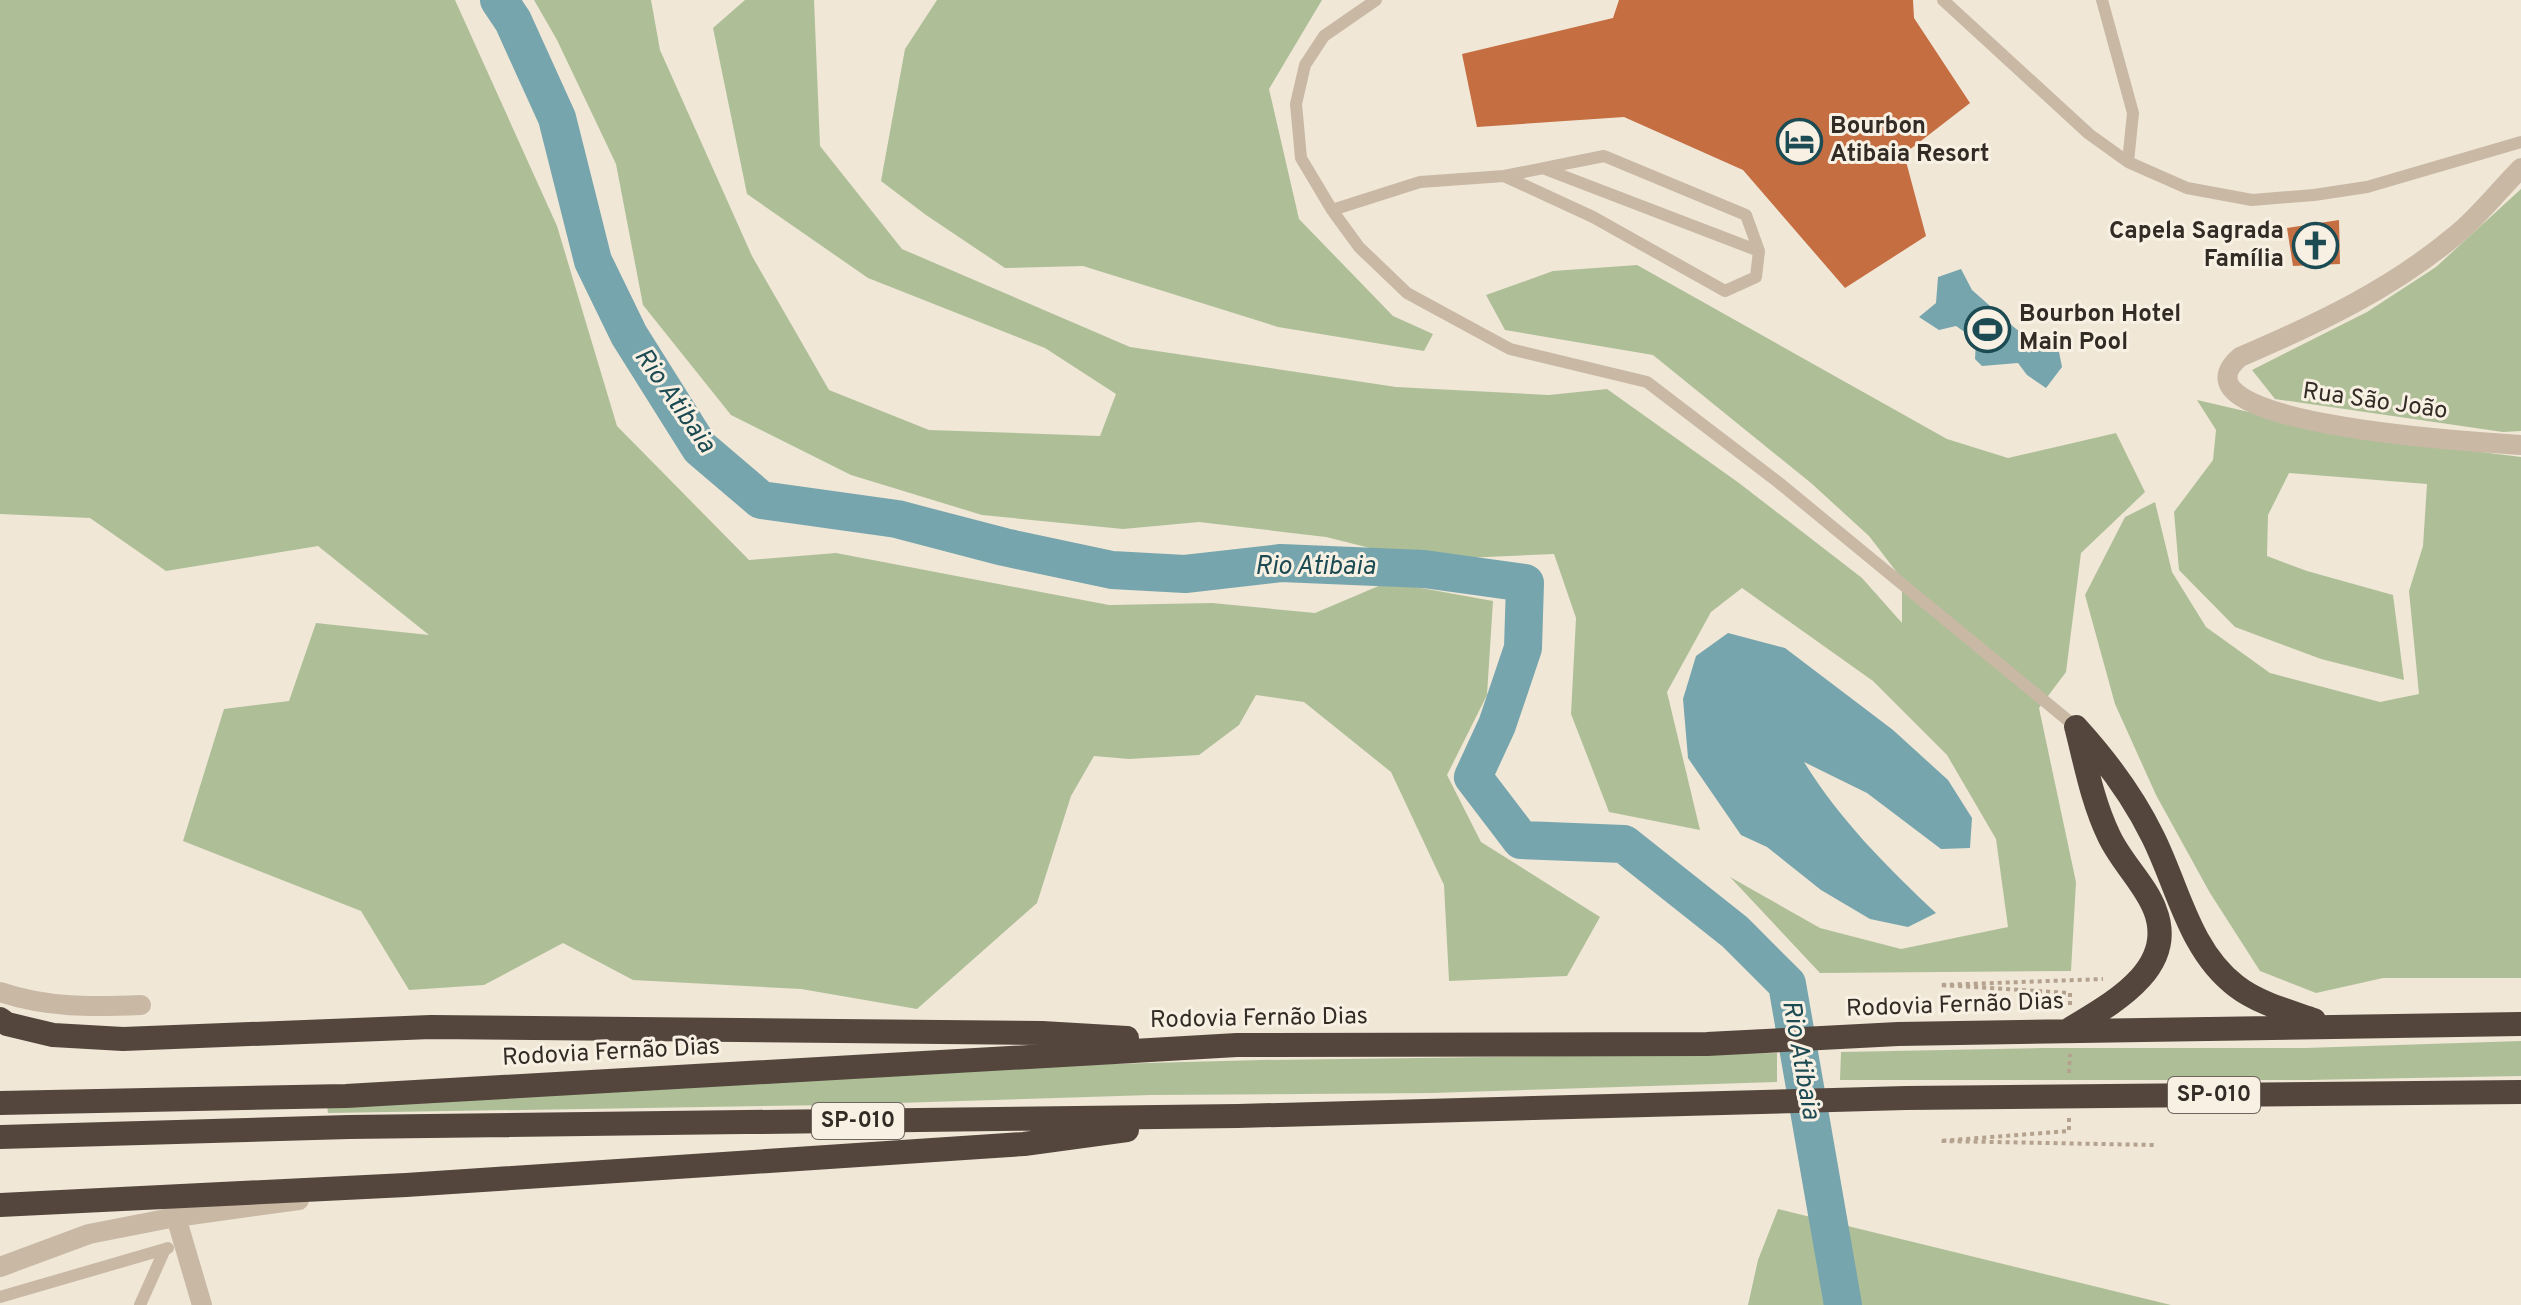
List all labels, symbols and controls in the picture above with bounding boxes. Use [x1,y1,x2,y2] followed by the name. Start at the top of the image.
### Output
[1830,112,1990,170] place label: Bourbon Atibaia Resort
[1775,117,1823,165] hotel icon: Bourbon Atibaia Resort
[2109,217,2284,275] place label: Capela Sagrada Família
[2291,222,2339,270] church icon: Capela Sagrada Família
[2019,300,2181,358] place label: Bourbon Hotel Main Pool
[1964,305,2012,353] sports icon: Bourbon Hotel Main Pool
[626,342,722,460] water label: Rio Atibaia
[2301,377,2449,427] street label: Rua São João
[1255,551,1376,584] water label: Rio Atibaia
[1846,987,2064,1025] street label: Rodovia Fernão Dias
[1773,998,1827,1123] water label: Rio Atibaia
[1150,1002,1368,1036] street label: Rodovia Fernão Dias
[501,1032,721,1074] street label: Rodovia Fernão Dias
[2168,1077,2260,1113] road number: SP-010
[812,1103,904,1139] road number: SP-010

